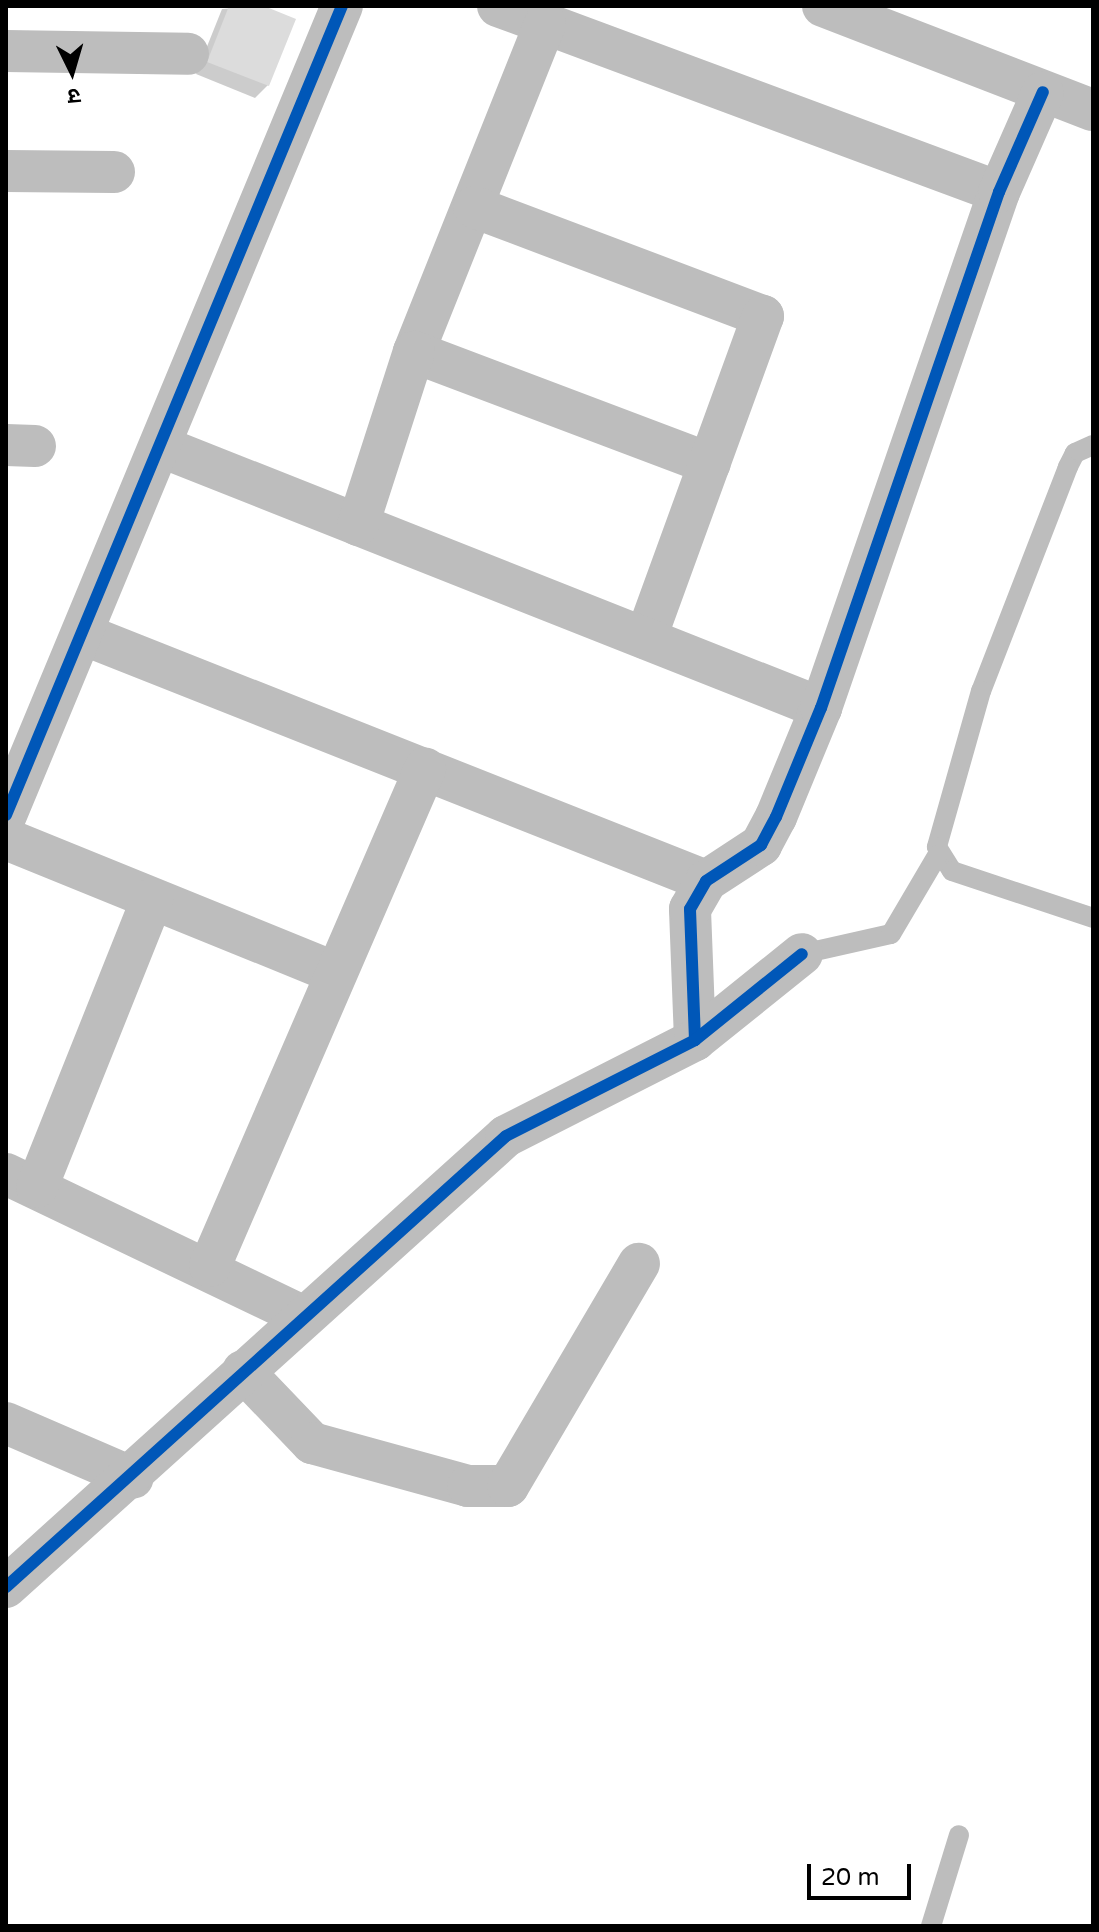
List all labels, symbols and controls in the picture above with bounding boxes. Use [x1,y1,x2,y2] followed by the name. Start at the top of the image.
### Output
[32,32,112,112] north arrow
[67,82,82,109] text: उ
[811,1848,915,1898] scale bar
[821,1863,879,1892] text: 20 m

